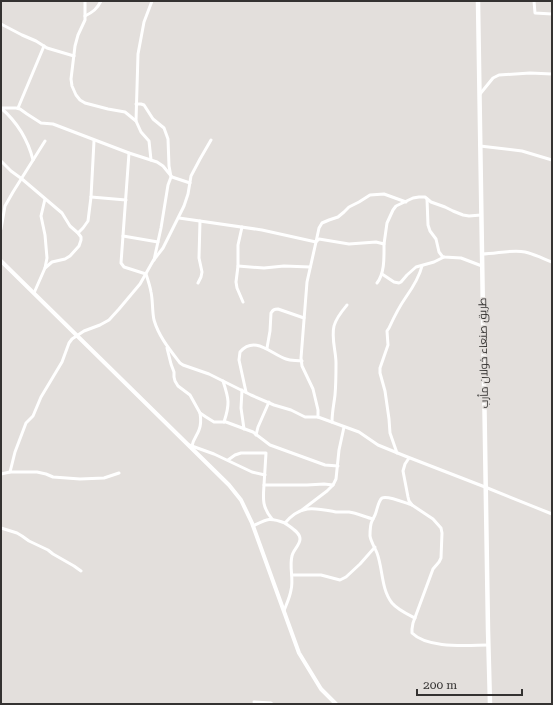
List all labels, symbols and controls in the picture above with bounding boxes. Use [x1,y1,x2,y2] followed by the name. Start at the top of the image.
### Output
[475,298,491,408] street label: طريق صنعاء خولان مأرب
[417,671,522,697] scale bar
[423,678,457,692] text: 200 m

